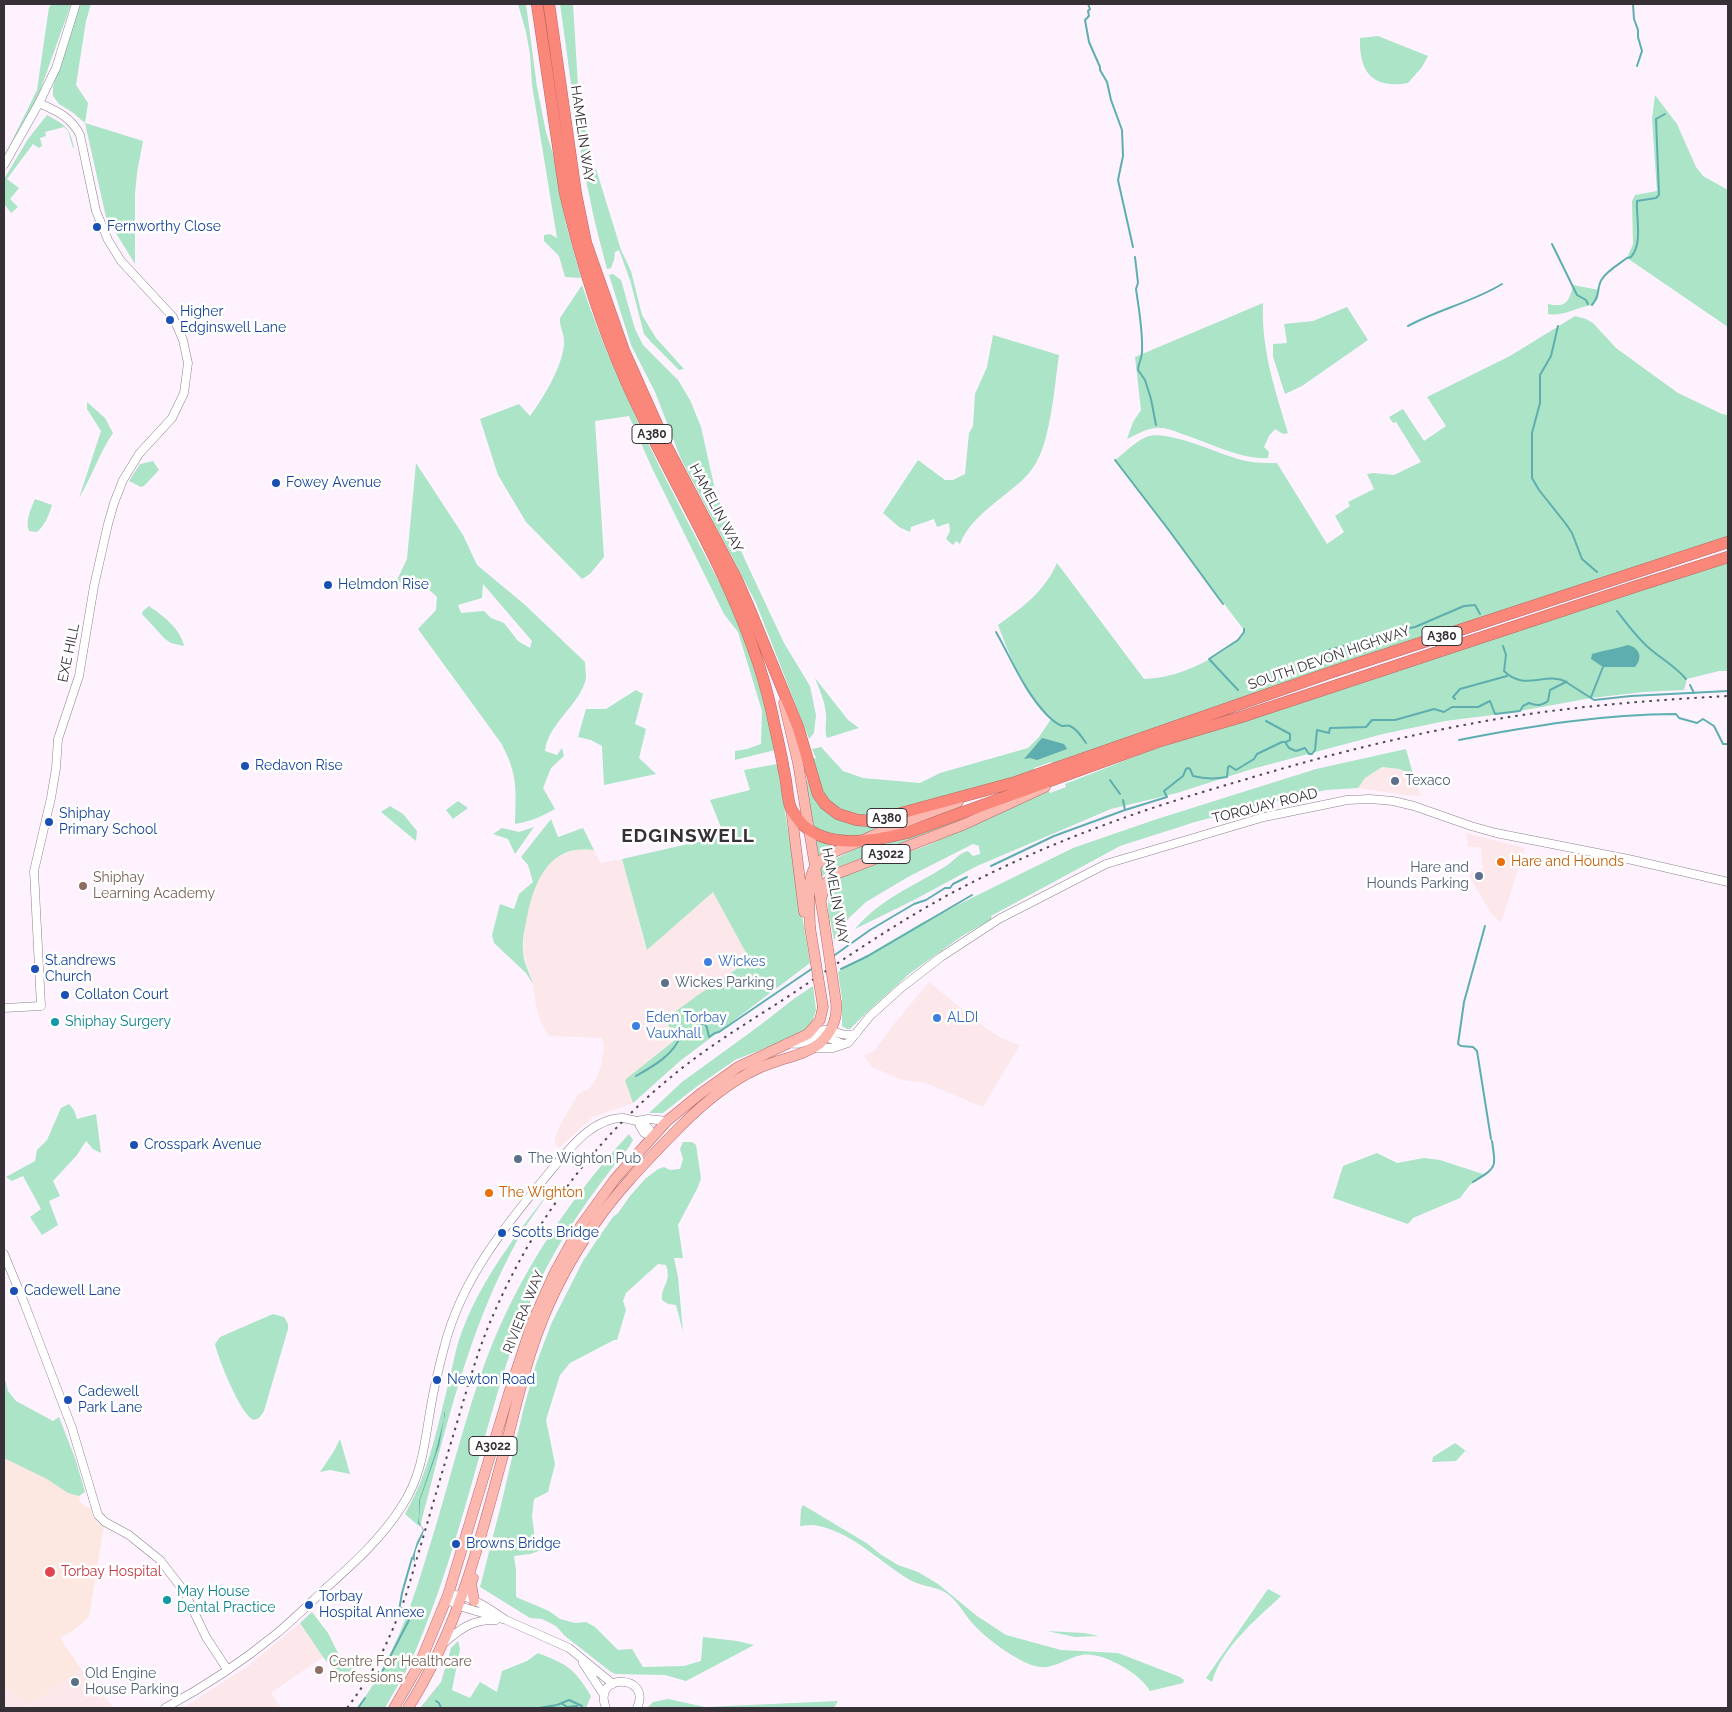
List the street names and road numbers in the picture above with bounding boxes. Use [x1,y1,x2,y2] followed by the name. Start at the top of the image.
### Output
[567,84,597,184] street label: HAMELIN WAY
[632,424,672,444] road number: A380
[686,461,746,555] street label: HAMELIN WAY
[55,622,83,684] street label: EXE HILL
[1246,622,1412,694] street label: SOUTH DEVON HIGHWAY
[1422,626,1462,646] road number: A380
[1210,785,1320,827] street label: TORQUAY ROAD
[867,808,907,828] road number: A380
[862,844,910,864] road number: A3022
[818,846,852,946] street label: HAMELIN WAY
[500,1268,548,1356] street label: RIVIERA WAY
[469,1436,517,1455] road number: A3022

